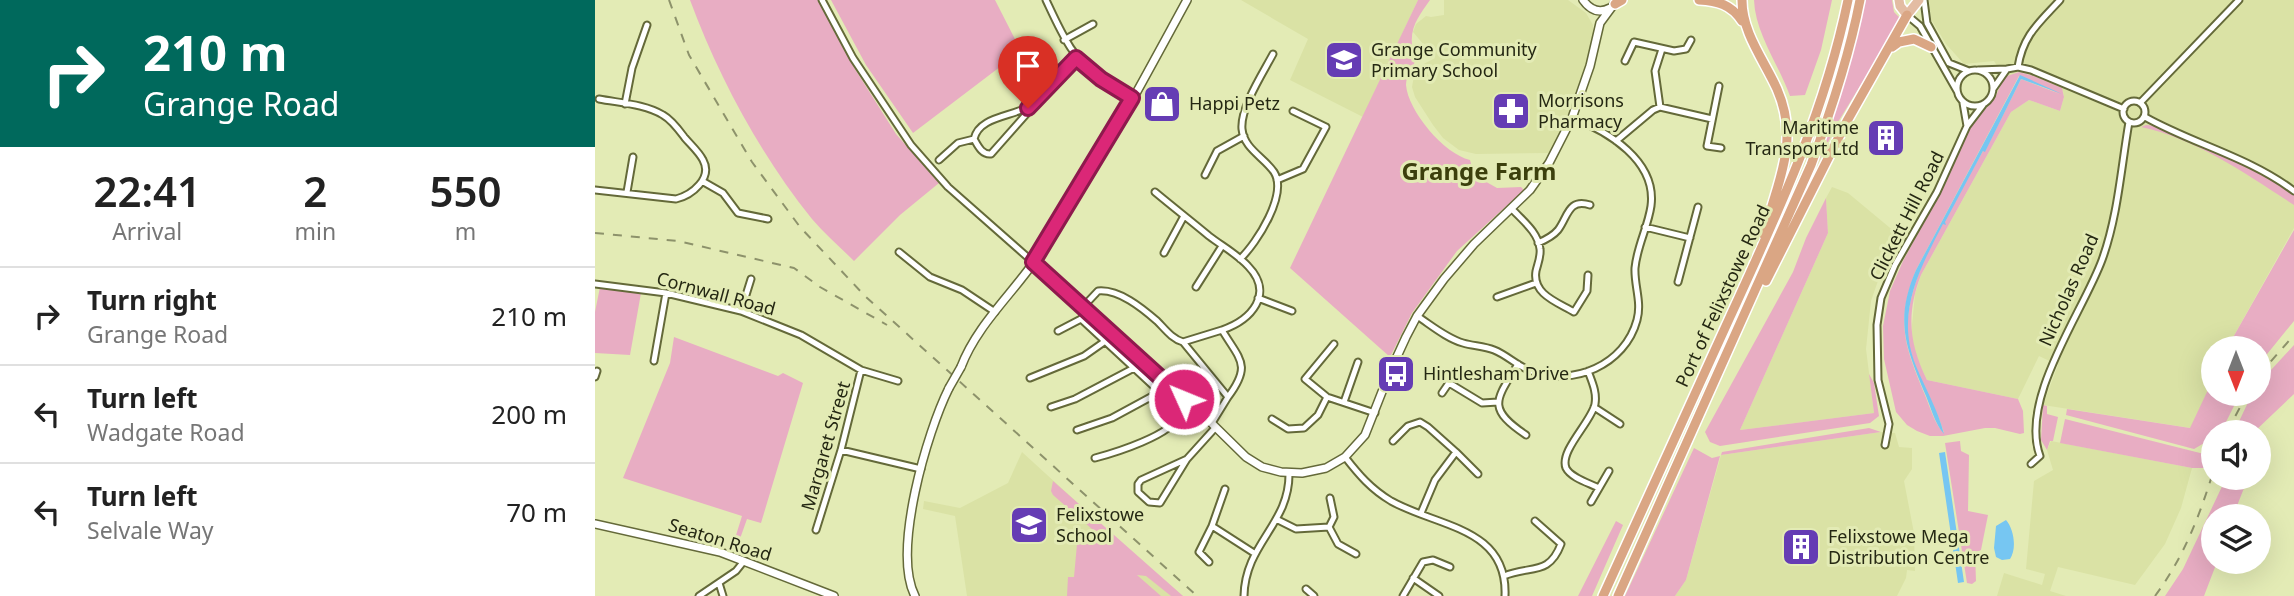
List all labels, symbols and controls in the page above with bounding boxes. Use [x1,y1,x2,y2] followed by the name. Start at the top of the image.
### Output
[143,19,288,85] text: 210 m
[28,28,119,119] icon: right
[998,36,1058,108] pin
[1371,37,1538,82] place label: Grange Community Primary School
[1323,39,1365,81] school or university icon: Grange Community Primary School
[1009,47,1047,85] icon: arrive
[143,82,340,125] text: Grange Road
[1141,83,1183,125] shop icon: Happi Petz
[1538,88,1624,133] place label: Morrisons Pharmacy
[1490,90,1532,132] pharmacy icon: Morrisons Pharmacy
[1189,91,1280,115] place label: Happi Petz
[1745,115,1859,160] place label: Maritime Transport Ltd
[1865,117,1907,159] building icon: Maritime Transport Ltd
[1863,147,1949,284] street label: Clickett Hill Road
[1401,154,1557,187] district label: Grange Farm
[93,162,201,219] text: 22:41
[303,162,327,219] text: 2
[430,162,502,219] text: 550
[1669,201,1775,391] street label: Port of Felixstowe Road
[112,215,182,247] text: Arrival
[294,215,336,247] text: min
[455,215,476,247] text: m
[2033,230,2104,349] street label: Nicholas Road
[654,266,778,320] street label: Cornwall Road
[87,282,217,318] text: Turn right
[28,297,66,335] icon: right
[491,298,567,334] text: 210 m
[87,318,228,350] text: Grange Road
[2201,336,2271,406] north arrow
[2201,336,2271,574] map controls
[1375,353,1417,395] bus stop icon: Hintlesham Drive
[1423,361,1569,385] place label: Hintlesham Drive
[1147,362,1221,436] position arrow
[795,378,855,513] street label: Margaret Street
[87,380,198,416] text: Turn left
[28,395,66,433] icon: left
[491,396,567,432] text: 200 m
[87,416,245,448] text: Wadgate Road
[2201,420,2271,490] button: sound
[87,478,198,514] text: Turn left
[28,493,66,531] icon: left
[506,494,567,530] text: 70 m
[1056,502,1144,547] place label: Felixstowe School
[1008,504,1050,546] school or university icon: Felixstowe School
[2201,504,2271,574] button: layers
[666,512,775,566] street label: Seaton Road
[87,514,214,546] text: Selvale Way
[1828,524,1989,569] place label: Felixstowe Mega Distribution Centre
[1780,526,1822,568] building icon: Felixstowe Mega Distribution Centre

